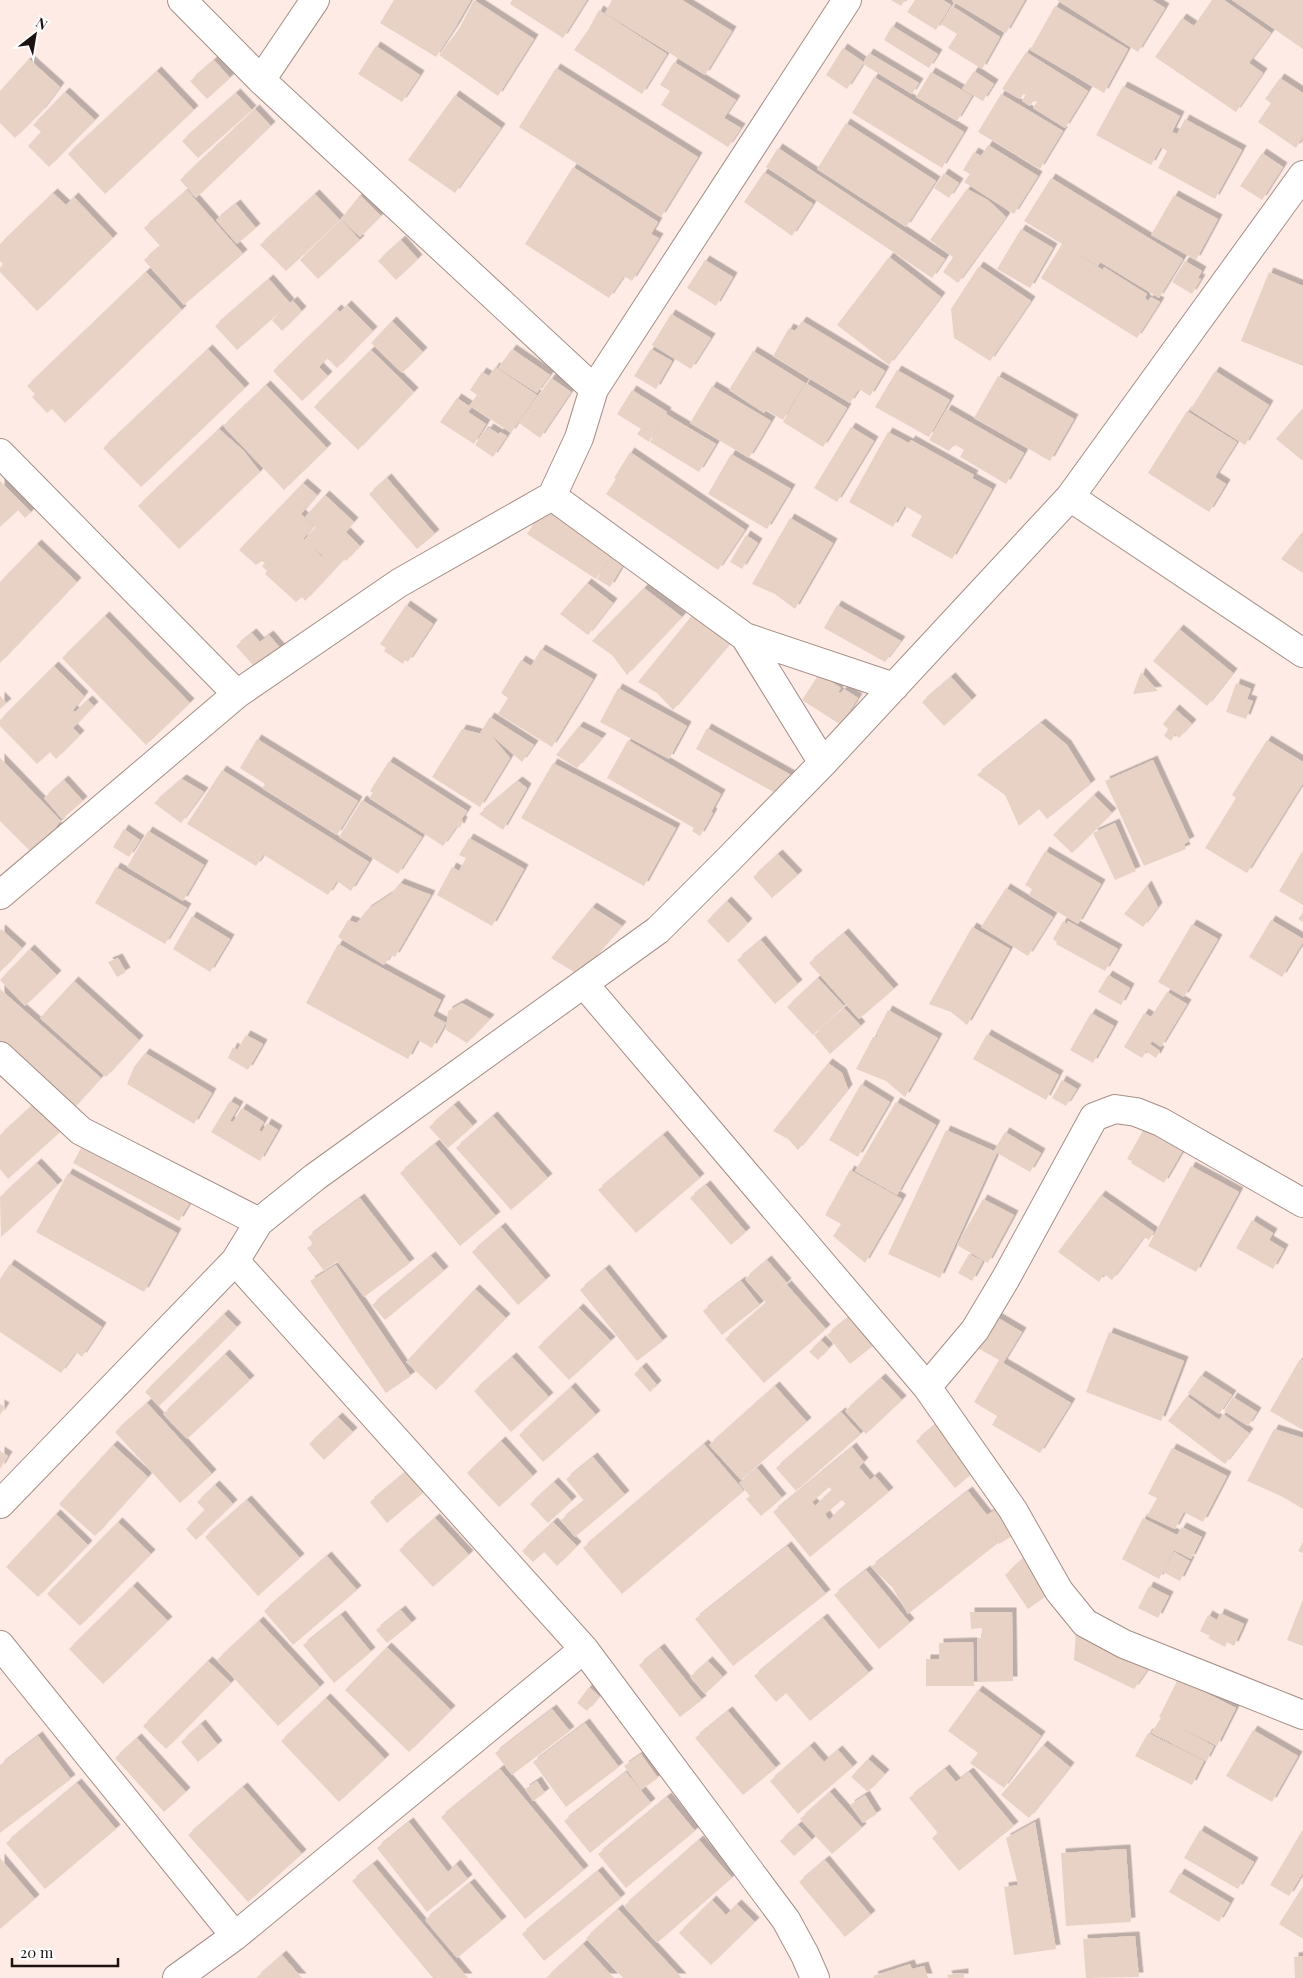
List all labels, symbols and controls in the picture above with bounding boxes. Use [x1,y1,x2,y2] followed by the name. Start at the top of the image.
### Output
[10,10,60,60] north arrow
[33,13,51,34] text: N
[12,1936,119,1968] scale bar
[20,1942,54,1962] text: 20 m

